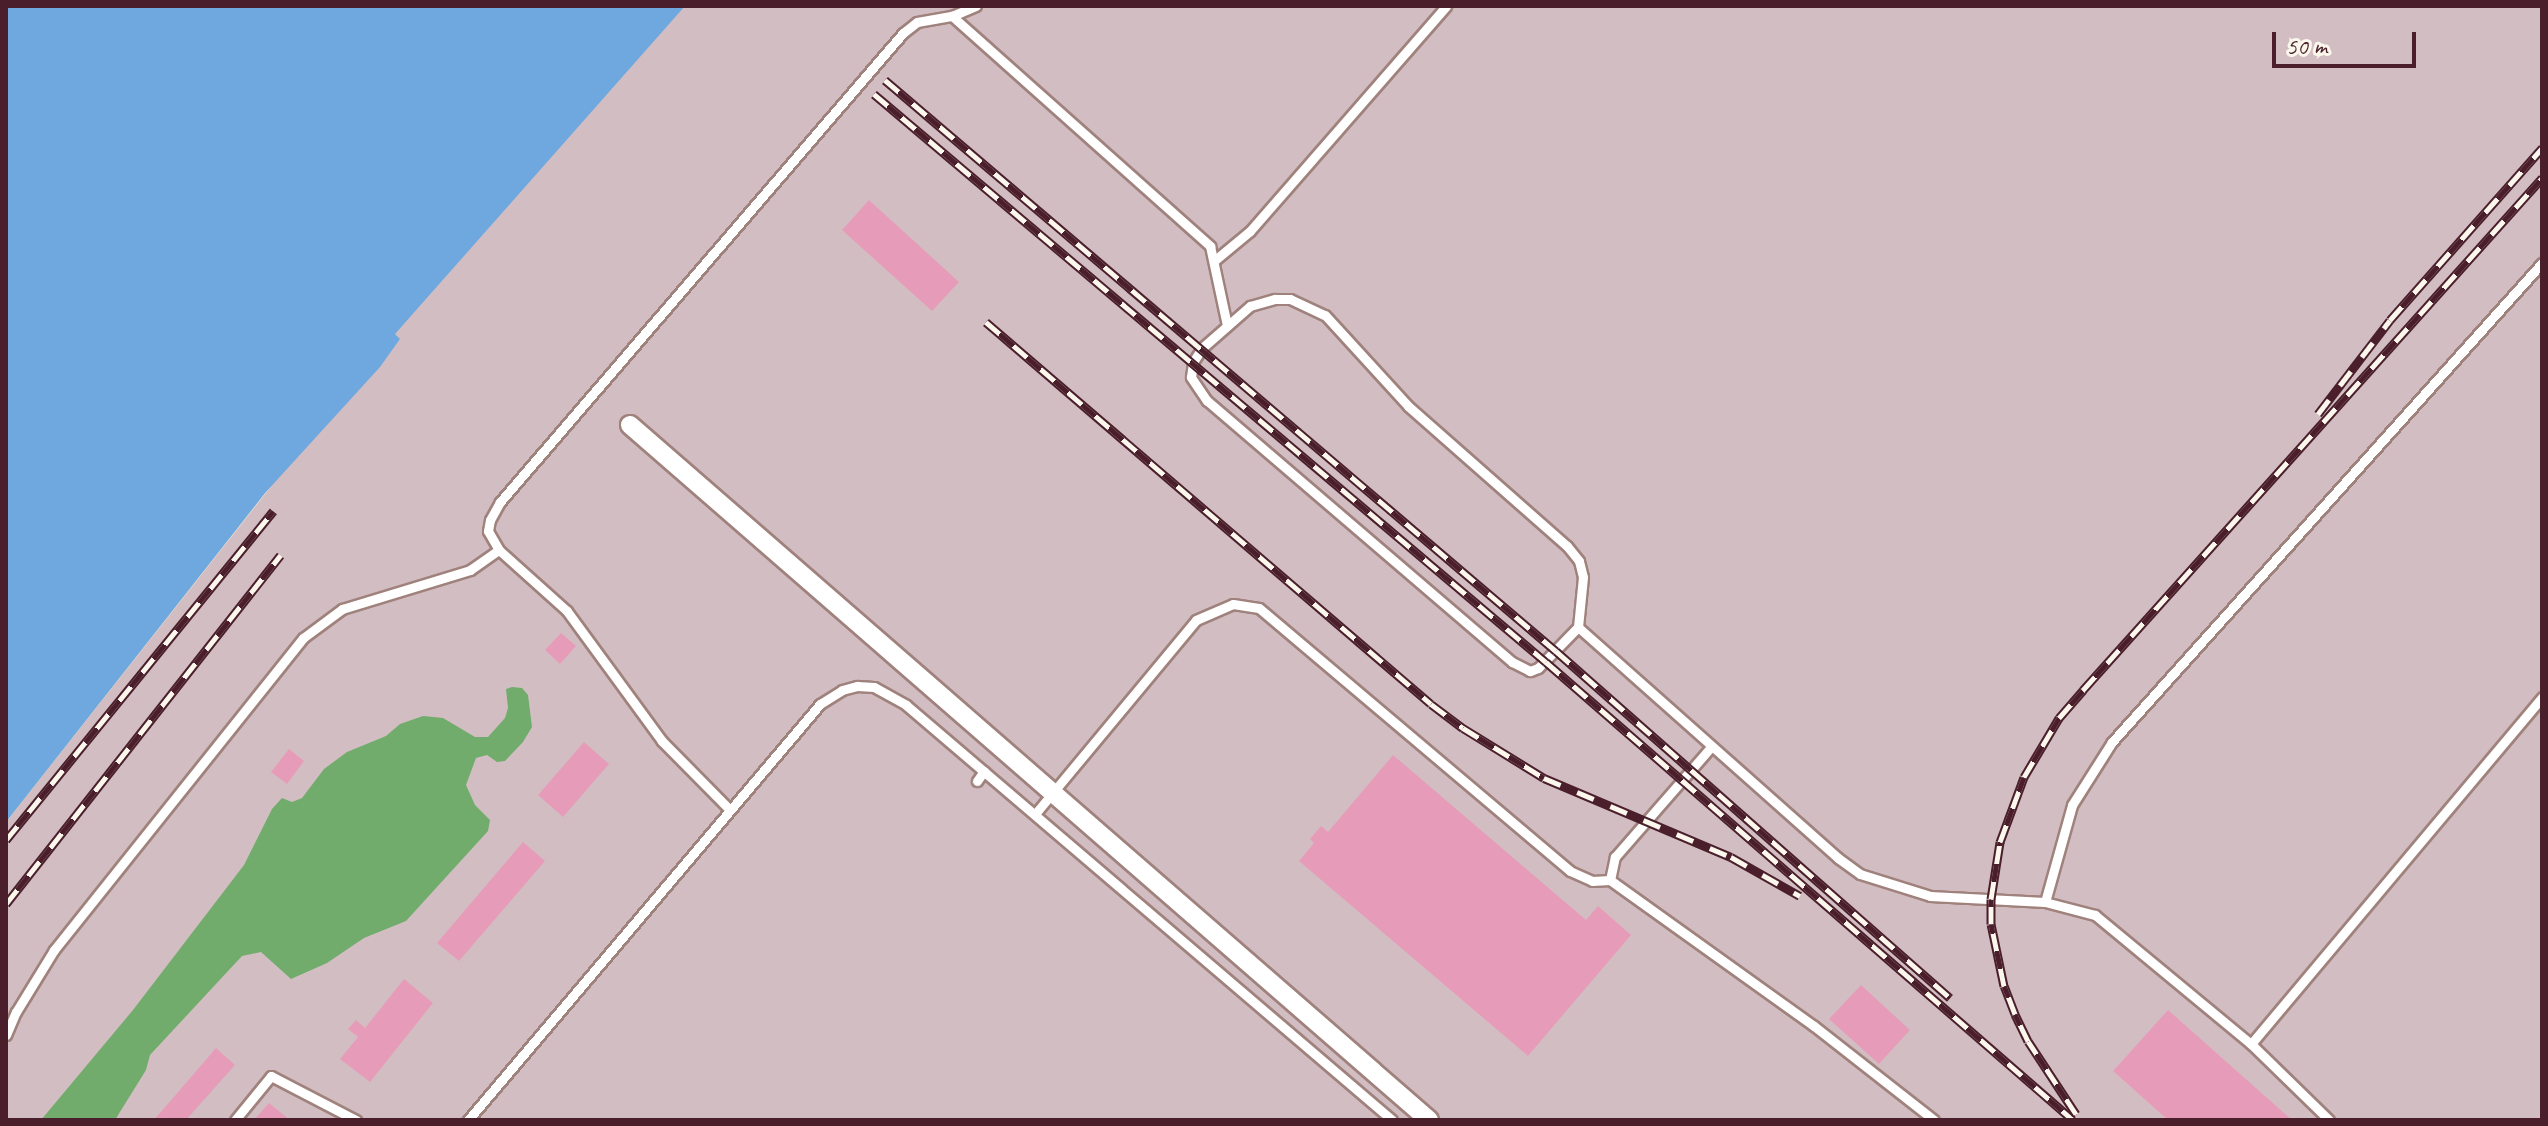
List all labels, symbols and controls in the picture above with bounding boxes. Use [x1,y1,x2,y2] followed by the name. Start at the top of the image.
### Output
[2276,16,2420,66] scale bar
[2286,31,2327,61] text: 50 m

